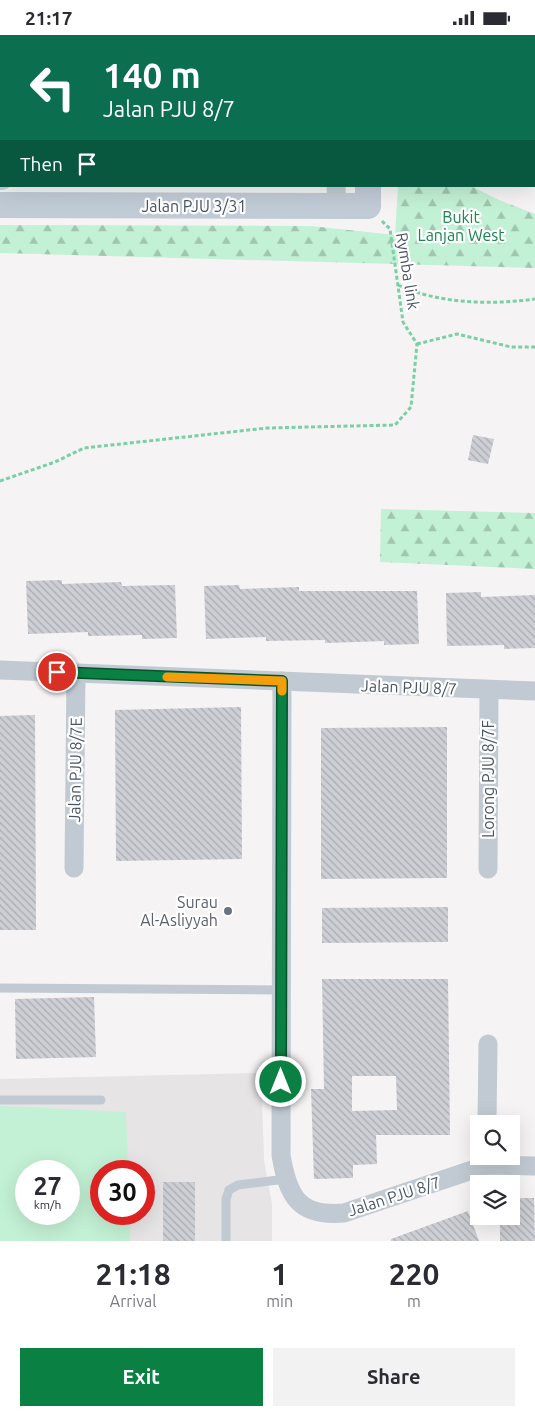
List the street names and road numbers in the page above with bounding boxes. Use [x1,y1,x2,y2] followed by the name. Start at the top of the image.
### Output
[142,197,247,215] street label: Jalan PJU 3/31
[393,231,423,311] street label: Rymba link
[361,676,457,698] street label: Jalan PJU 8/7
[65,717,85,823] street label: Jalan PJU 8/7E
[479,720,497,838] street label: Lorong PJU 8/7F
[346,1173,442,1219] street label: Jalan PJU 8/7

